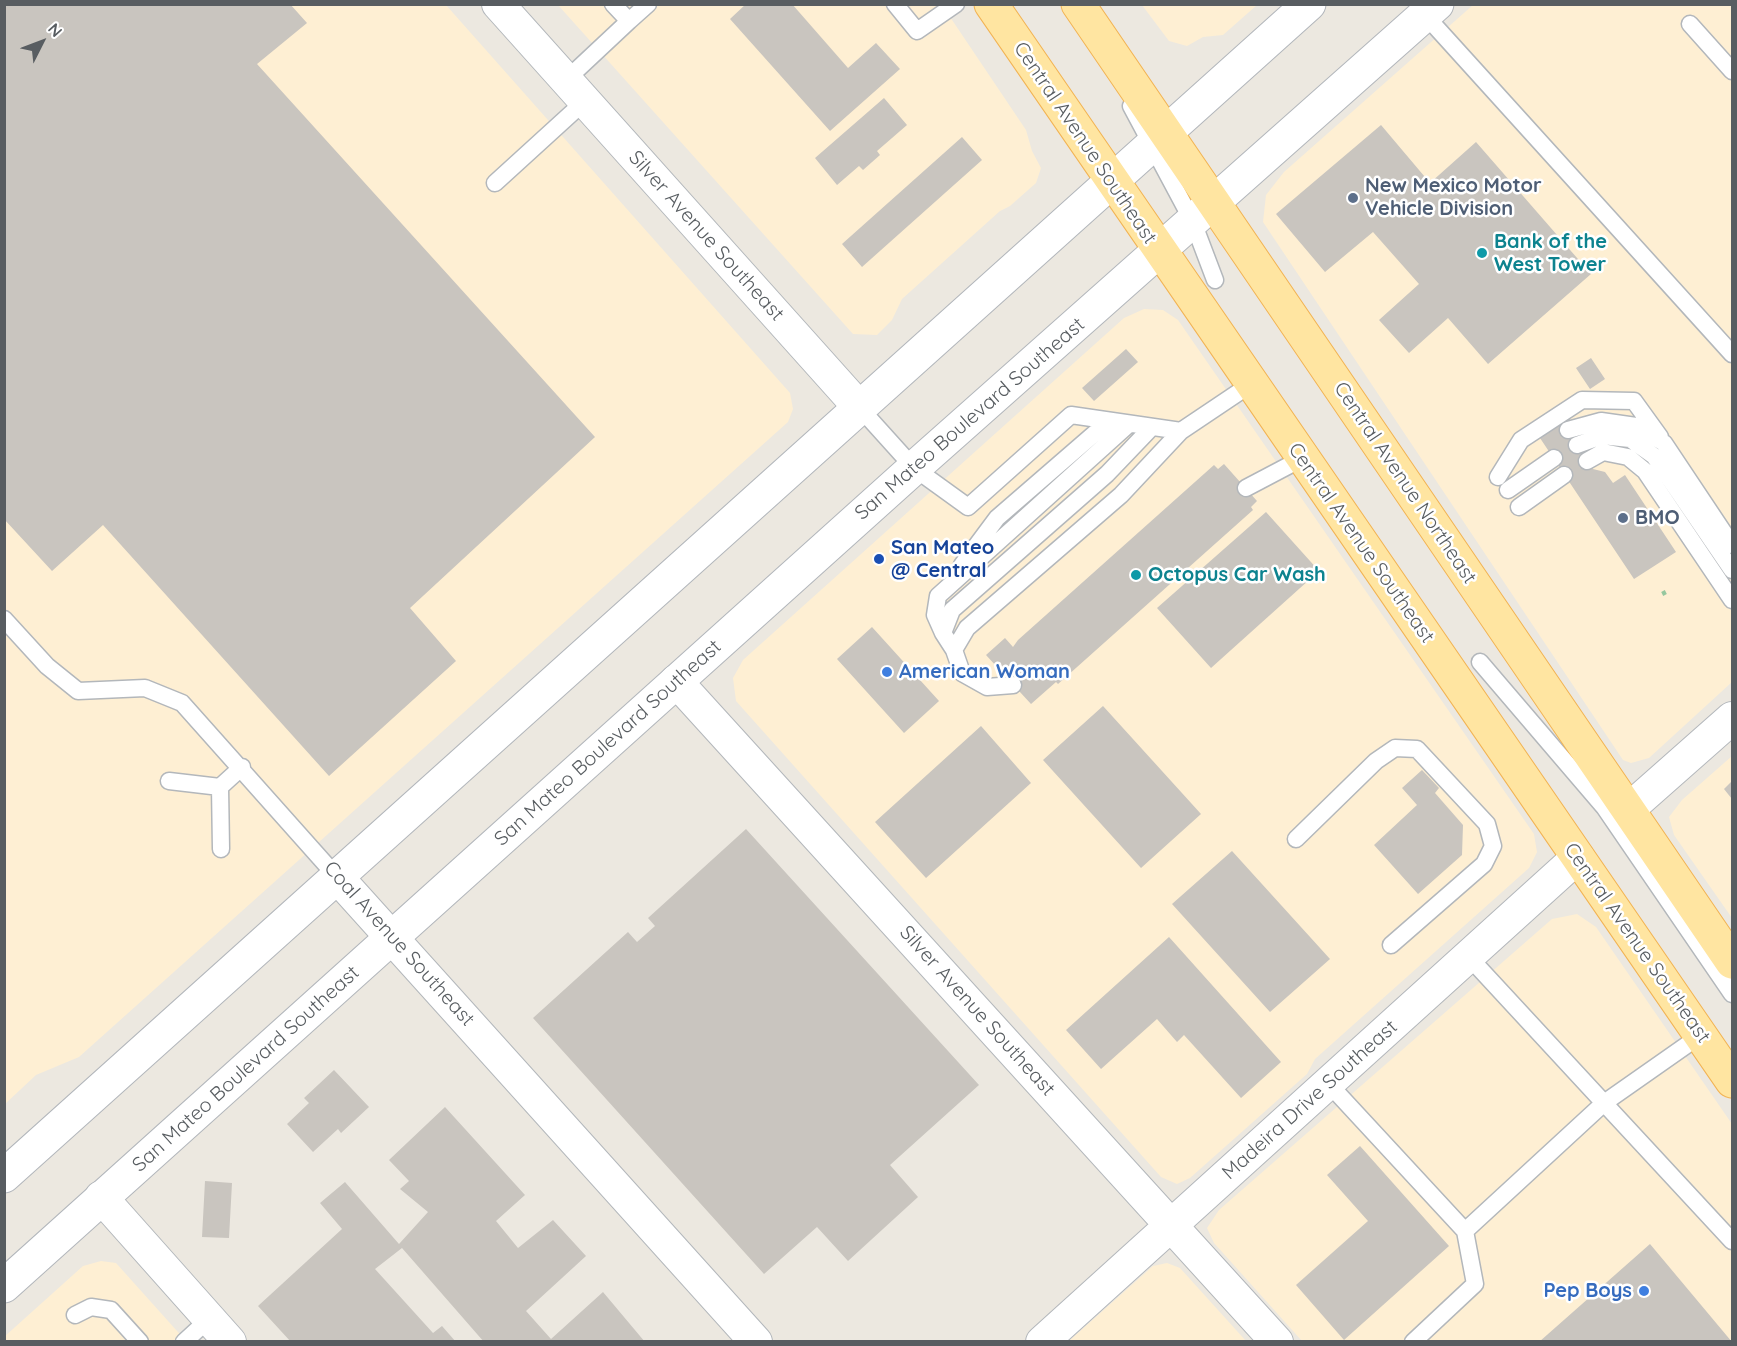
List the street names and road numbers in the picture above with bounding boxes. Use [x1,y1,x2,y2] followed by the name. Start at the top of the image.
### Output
[1008,37,1162,249] street label: Central Avenue Southeast
[623,146,789,326] street label: Silver Avenue Southeast
[850,313,1090,525] street label: San Mateo Boulevard Southeast
[1328,377,1482,589] street label: Central Avenue Northeast
[1283,438,1439,648] street label: Central Avenue Southeast
[490,635,726,851] street label: San Mateo Boulevard Southeast
[1559,838,1715,1048] street label: Central Avenue Southeast
[319,857,479,1031] street label: Coal Avenue Southeast
[894,921,1060,1101] street label: Silver Avenue Southeast
[128,961,364,1177] street label: San Mateo Boulevard Southeast
[1217,1015,1403,1185] street label: Madeira Drive Southeast

